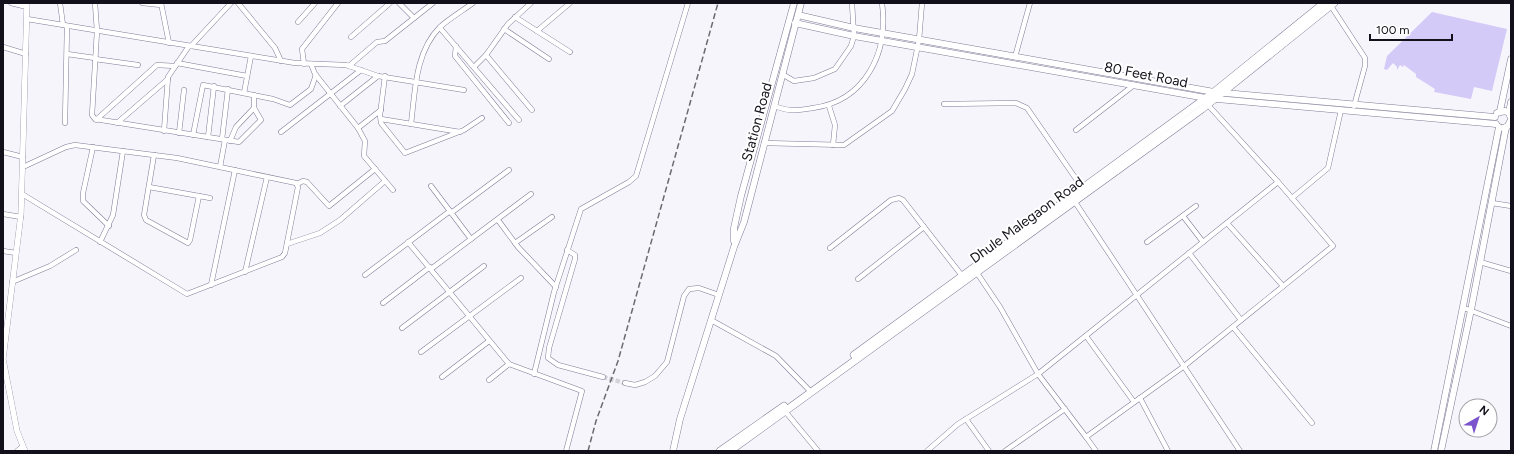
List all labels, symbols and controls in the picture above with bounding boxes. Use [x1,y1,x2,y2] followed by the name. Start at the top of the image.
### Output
[1370,16,1452,42] scale bar
[1376,23,1410,37] text: 100 m
[1103,59,1189,91] street label: 80 Feet Road
[738,81,776,163] street label: Station Road
[967,173,1087,267] street label: Dhule Malegaon Road
[1458,398,1498,438] north arrow
[1477,403,1491,418] text: N

